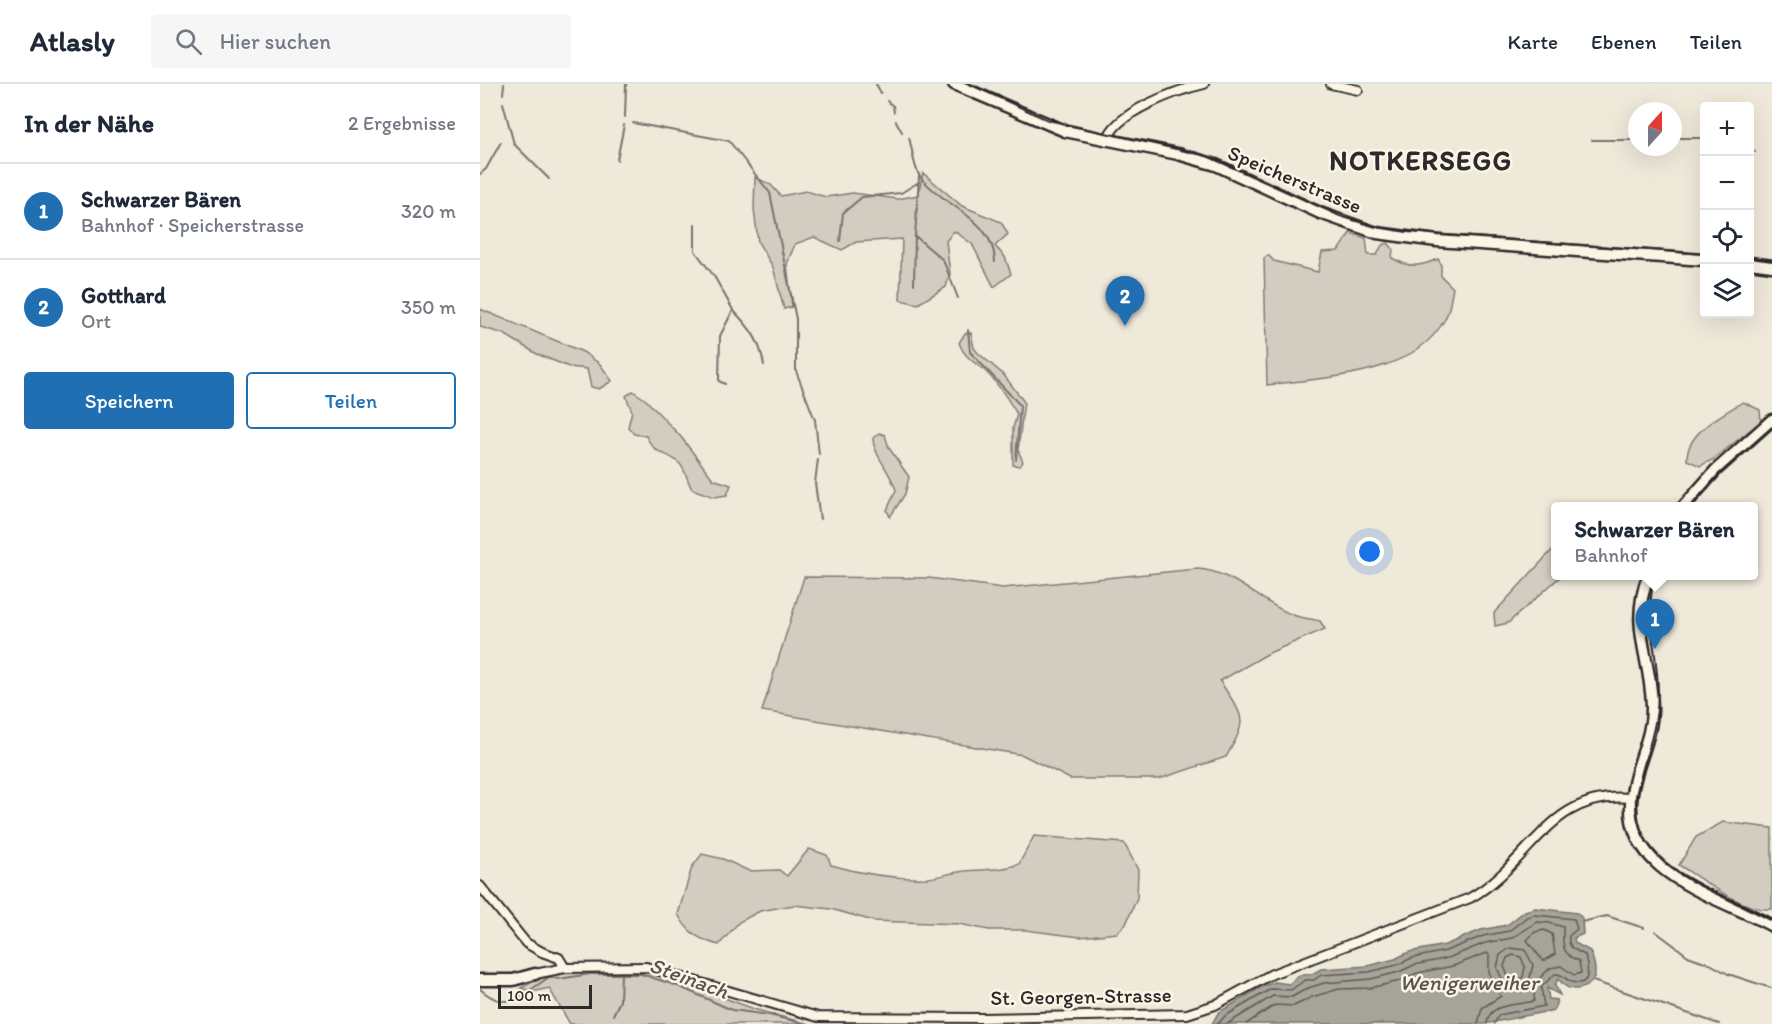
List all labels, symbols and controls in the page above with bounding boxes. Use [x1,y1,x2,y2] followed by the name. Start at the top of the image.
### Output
[151,14,571,68] search box
[30,24,115,58] text: Atlasly
[172,25,205,58] icon: search
[220,28,331,55] text: Hier suchen
[1508,29,1558,54] text: Karte
[1591,29,1657,54] text: Ebenen
[1690,29,1742,54] text: Teilen
[1628,102,1682,156] north arrow
[1700,102,1754,318] map controls
[1700,102,1754,156] button: +
[24,107,154,139] text: In der Nähe
[348,111,456,135] text: 2 Ergebnisse
[1224,140,1366,218] street label: Speicherstrasse
[1329,144,1513,177] district label: NOTKERSEGG
[1700,156,1754,210] button: −
[81,186,241,213] text: Schwarzer Bären
[39,199,48,223] text: 1
[401,199,456,223] text: 320 m
[1700,210,1754,264] button: locate
[81,213,304,237] text: Bahnhof · Speicherstrasse
[1700,264,1754,318] button: layers
[1106,276,1144,326] pin: 2
[81,282,166,309] text: Gotthard
[38,295,49,319] text: 2
[401,295,456,319] text: 350 m
[81,309,111,333] text: Ort
[24,372,234,429] button: Speichern
[246,372,456,429] button: Teilen
[1551,502,1758,580] popup
[1575,516,1735,543] text: Schwarzer Bären
[1355,537,1384,566] your location
[1575,543,1648,567] text: Bahnhof
[1636,600,1674,649] pin: 1
[646,951,732,1005] water label: Steinach
[1400,969,1541,996] water label: Wenigerweiher
[498,982,592,1010] scale bar
[990,982,1172,1010] street label: St. Georgen-Strasse
[507,986,551,1005] text: 100 m

